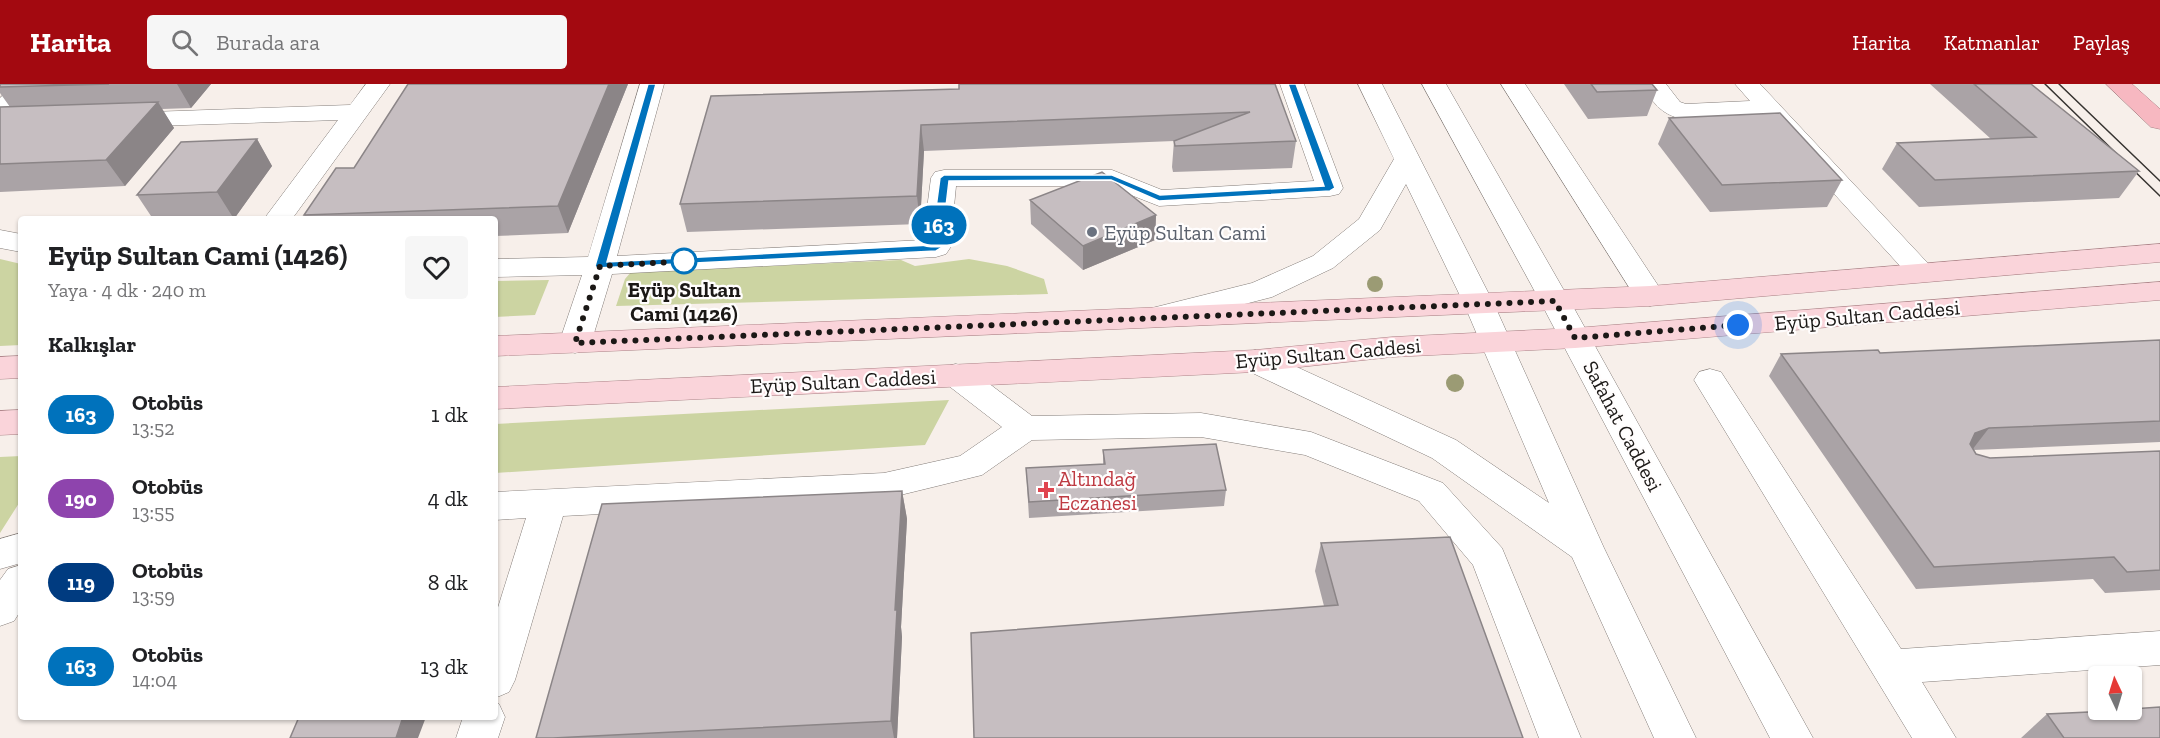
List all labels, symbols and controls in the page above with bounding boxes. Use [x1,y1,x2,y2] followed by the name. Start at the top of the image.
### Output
[147,15,567,69] search box
[30,26,111,59] text: Harita
[168,26,201,59] icon: search
[216,29,320,56] text: Burada ara
[1852,30,1911,55] text: Harita
[1944,30,2040,55] text: Katmanlar
[2073,30,2130,55] text: Paylaş
[904,206,974,244] line badge: 163
[924,213,954,238] text: 163
[1104,220,1266,245] place label: Eyüp Sultan Cami
[1085,225,1099,239] marker: Eyüp Sultan Cami
[405,236,468,299] button: heart
[48,239,347,272] text: Eyüp Sultan Cami (1426)
[671,248,697,274] marker: Eyüp Sultan Cami (1426)
[627,277,741,326] place label: Eyüp Sultan Cami (1426)
[48,278,206,302] text: Yaya · 4 dk · 240 m
[1773,294,1961,336] street label: Eyüp Sultan Caddesi
[1723,310,1753,340] your location
[48,331,136,358] text: Kalkışlar
[1234,332,1422,374] street label: Eyüp Sultan Caddesi
[1578,356,1668,496] street label: Safahat Caddesi
[749,364,937,398] street label: Eyüp Sultan Caddesi
[132,389,203,416] text: Otobüs
[431,401,468,428] text: 1 dk
[66,402,96,427] text: 163
[132,416,175,440] text: 13:52
[1058,466,1137,515] place label: Altındağ Eczanesi
[132,473,203,500] text: Otobüs
[1039,483,1053,497] marker: Altındağ Eczanesi
[428,485,468,512] text: 4 dk
[65,486,97,511] text: 190
[132,500,174,524] text: 13:55
[132,557,203,584] text: Otobüs
[428,569,468,596] text: 8 dk
[67,570,95,595] text: 119
[132,584,175,608] text: 13:59
[132,641,203,668] text: Otobüs
[420,653,468,680] text: 13 dk
[66,654,96,679] text: 163
[2088,666,2142,720] north arrow
[2088,666,2142,720] map controls
[132,668,177,692] text: 14:04

